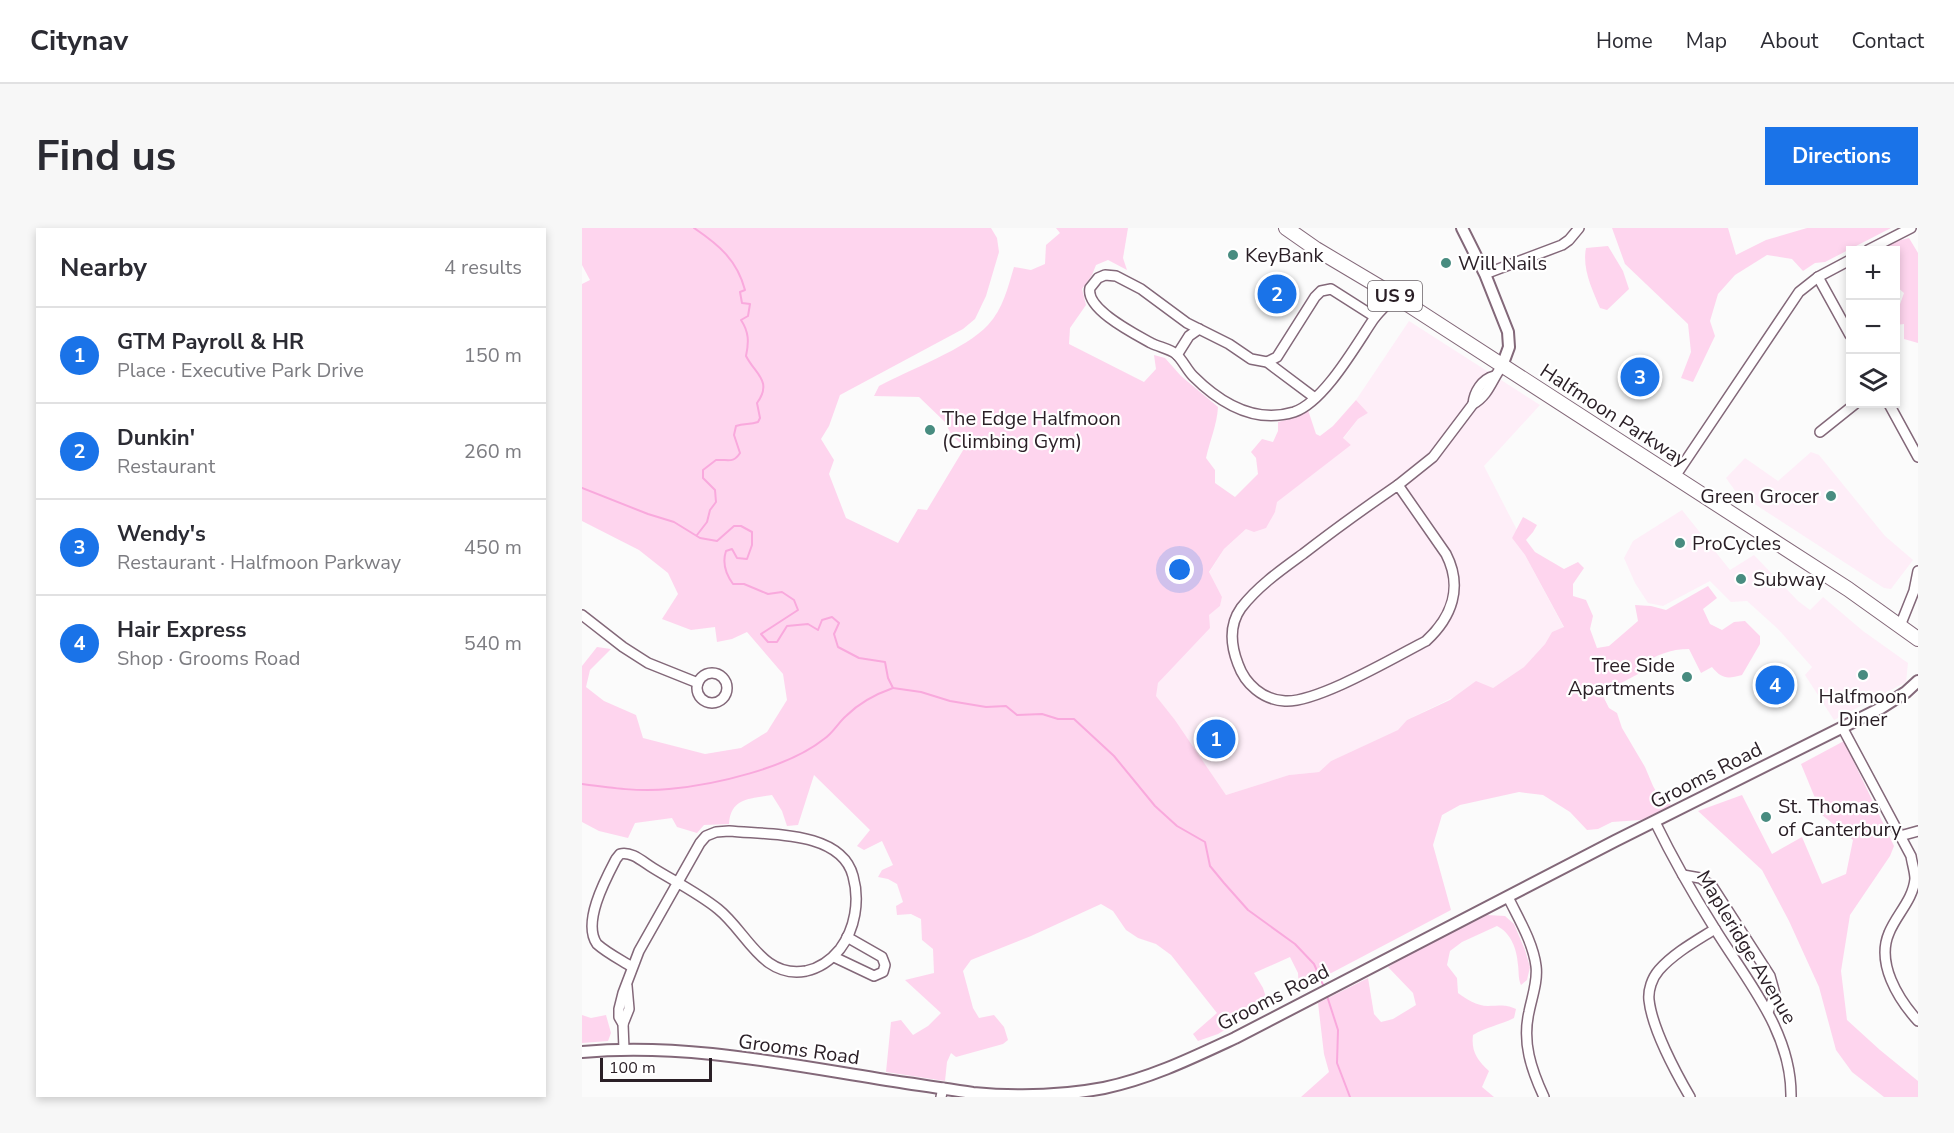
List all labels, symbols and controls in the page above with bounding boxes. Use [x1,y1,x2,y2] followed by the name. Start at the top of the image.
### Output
[30,22,128,60] text: Citynav
[1596,27,1653,55] text: Home
[1686,27,1727,55] text: Map
[1760,27,1818,55] text: About
[1851,27,1924,55] text: Contact
[1765,127,1918,185] button: Directions
[36,128,176,185] text: Find us
[1245,242,1325,269] place label: KeyBank
[1846,246,1900,408] map controls
[1846,246,1900,300] button: +
[1226,248,1240,262] marker: KeyBank
[60,250,147,285] text: Nearby
[1458,250,1547,277] place label: Will Nails
[444,254,522,281] text: 4 results
[1439,256,1453,270] marker: Will Nails
[1258,272,1296,316] pin: 2
[1368,281,1422,311] road number: US 9
[1846,300,1900,354] button: −
[117,327,304,357] text: GTM Payroll & HR
[74,342,86,369] text: 1
[464,342,522,369] text: 150 m
[1620,354,1660,400] pin: 3
[1846,354,1900,408] button: layers
[117,357,364,384] text: Place · Executive Park Drive
[1535,357,1693,474] street label: Halfmoon Parkway
[942,405,1121,455] place label: The Edge Halfmoon (Climbing Gym)
[117,423,195,453] text: Dunkin'
[923,423,937,437] marker: The Edge Halfmoon (Climbing Gym)
[74,438,86,465] text: 2
[464,438,522,465] text: 260 m
[117,453,215,480] text: Restaurant
[1700,483,1819,510] place label: Green Grocer
[1824,489,1838,503] marker: Green Grocer
[117,519,206,549] text: Wendy's
[1692,530,1781,557] place label: ProCycles
[74,534,86,561] text: 3
[464,534,522,561] text: 450 m
[1673,536,1687,550] marker: ProCycles
[117,549,401,576] text: Restaurant · Halfmoon Parkway
[1165,555,1194,584] your location
[1753,566,1826,593] place label: Subway
[1734,572,1748,586] marker: Subway
[117,615,246,645] text: Hair Express
[74,630,86,657] text: 4
[464,630,522,657] text: 540 m
[117,645,300,672] text: Shop · Grooms Road
[1568,652,1675,702] place label: Tree Side Apartments
[1756,662,1794,708] pin: 4
[1856,668,1870,682] marker: Halfmoon Diner
[1680,670,1694,684] marker: Tree Side Apartments
[1819,683,1907,733] place label: Halfmoon Diner
[1196,716,1236,762] pin: 1
[1646,736,1767,815] street label: Grooms Road
[1778,793,1902,843] place label: St. Thomas of Canterbury
[1759,810,1773,824] marker: St. Thomas of Canterbury
[1690,865,1803,1029] street label: Mapleridge Avenue
[1213,958,1334,1037] street label: Grooms Road
[737,1028,861,1071] street label: Grooms Road
[600,1055,712,1082] scale bar
[609,1057,656,1079] text: 100 m

